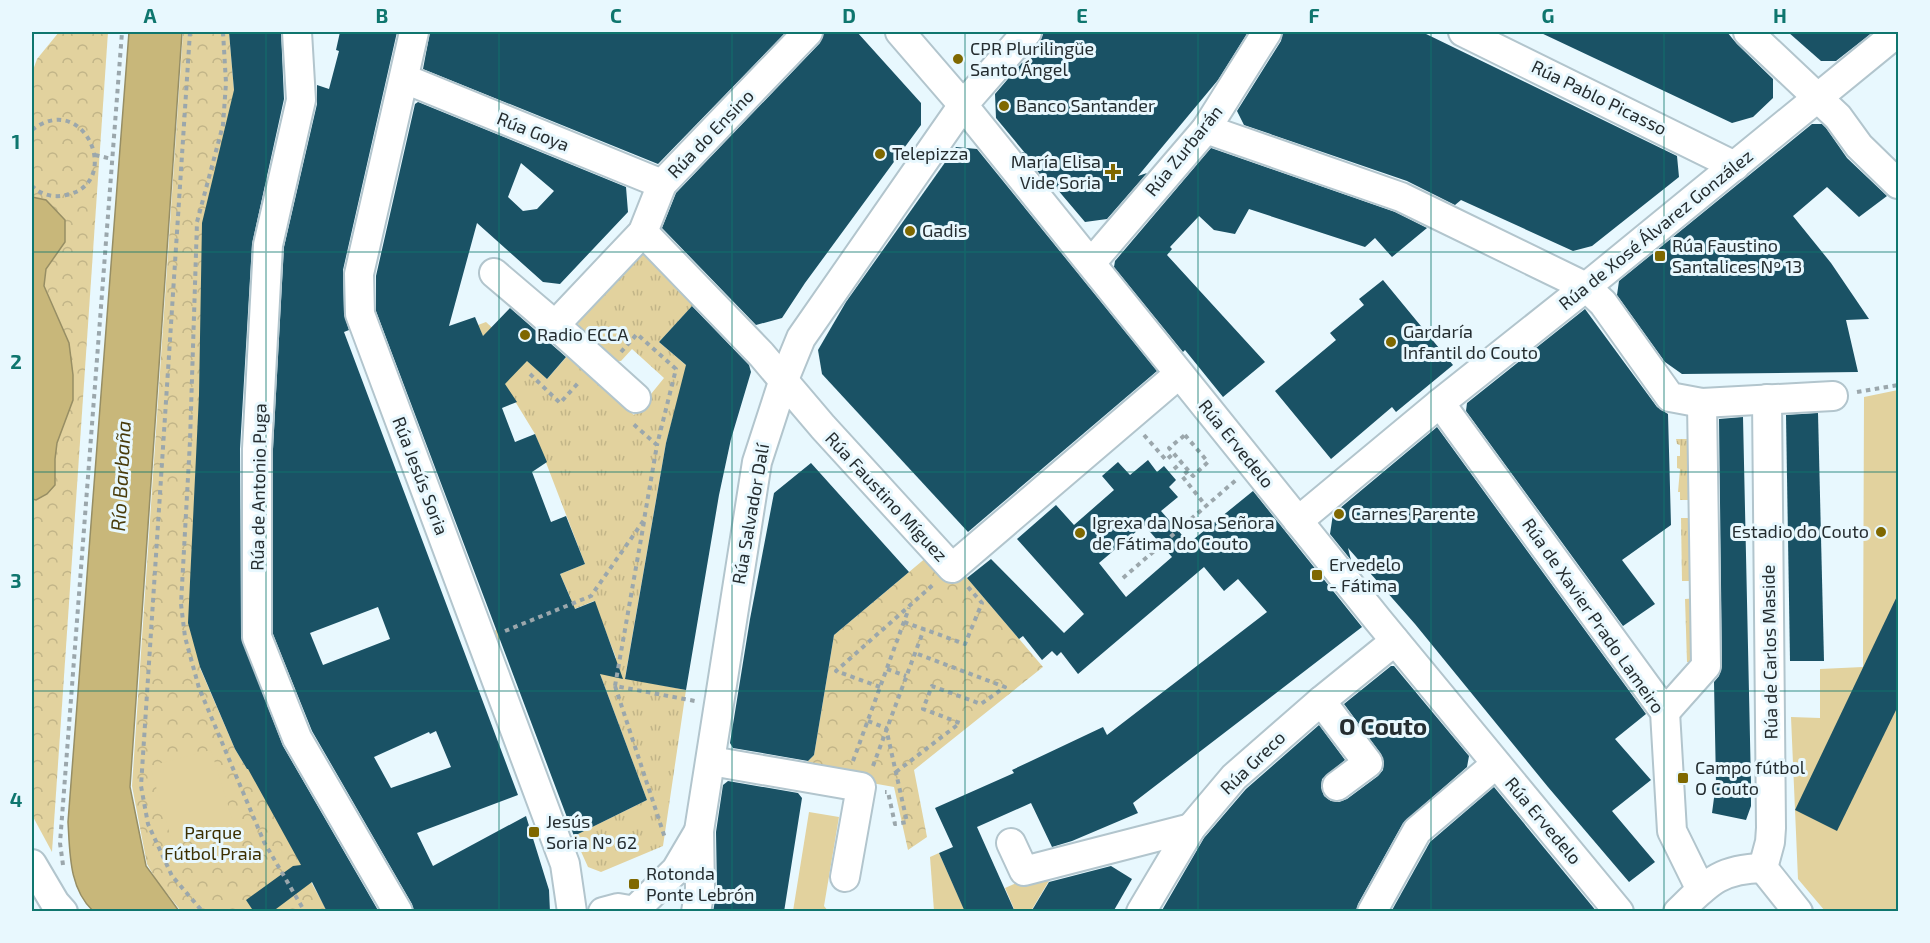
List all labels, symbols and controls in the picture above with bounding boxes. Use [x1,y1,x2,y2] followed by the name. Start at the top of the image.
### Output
[143,3,157,27] text: A
[376,3,388,27] text: B
[610,3,622,27] text: C
[842,3,856,27] text: D
[1076,3,1088,27] text: E
[1308,3,1320,27] text: F
[1542,3,1554,27] text: G
[1773,3,1787,27] text: H
[970,37,1094,80] place label: CPR Plurilingüe Santo Ángel
[951,52,965,66] marker: CPR Plurilingüe Santo Ángel
[1528,55,1671,139] street label: Rúa Pablo Picasso
[663,84,758,182] street label: Rúa do Ensino
[1016,94,1155,116] place label: Banco Santander
[997,99,1011,113] marker: Banco Santander
[1140,100,1227,200] street label: Rúa Zurbarán
[494,107,573,156] street label: Rúa Goya
[12,129,20,153] text: 1
[892,142,968,164] place label: Telepizza
[1554,144,1757,314] street label: Rúa de Xosé Álvarez González
[873,147,887,161] marker: Telepizza
[1011,150,1101,193] place label: María Elisa Vide Soria
[1106,165,1120,179] marker: María Elisa Vide Soria
[922,219,967,241] place label: Gadis
[903,224,917,238] marker: Gadis
[1672,234,1802,277] place label: Rúa Faustino Santalices Nº 13
[1653,249,1667,263] marker: Rúa Faustino Santalices Nº 13
[1403,320,1538,363] place label: Gardaría Infantil do Couto
[537,323,629,345] place label: Radio ECCA
[518,328,532,342] marker: Radio ECCA
[1384,335,1398,349] marker: Gardaría Infantil do Couto
[10,349,22,373] text: 2
[1194,395,1279,492] street label: Rúa Ervedelo
[246,403,270,571] street label: Rúa de Antonio Puga
[388,413,454,538] street label: Rúa Jesús Soria
[105,420,135,532] water label: Río Barbaña
[821,427,953,566] street label: Rúa Faustino Míguez
[727,441,773,586] street label: Rúa Salvador Dalí
[1351,502,1476,524] place label: Carnes Parente
[1332,507,1346,521] marker: Carnes Parente
[1092,511,1275,554] place label: Igrexa da Nosa Señora de Fátima do Couto
[1518,514,1670,717] street label: Rúa de Xavier Prado Lameiro
[1732,520,1869,542] place label: Estadio do Couto
[1874,525,1888,539] marker: Estadio do Couto
[1073,526,1087,540] marker: Igrexa da Nosa Señora de Fátima do Couto
[1329,553,1401,596] place label: Ervedelo - Fátima
[1756,565,1782,740] street label: Rúa de Carlos Maside
[10,568,22,592] text: 3
[1310,568,1324,582] marker: Ervedelo - Fátima
[1339,711,1427,740] district label: O Couto
[1215,726,1289,799] street label: Rúa Greco
[1695,756,1806,799] place label: Campo fútbol O Couto
[1676,771,1690,785] marker: Campo fútbol O Couto
[1501,772,1587,869] street label: Rúa Ervedelo
[10,787,23,811] text: 4
[546,810,637,853] place label: Jesús Soria Nº 62
[164,821,262,864] park label: Parque Fútbol Praia
[527,825,541,839] marker: Jesús Soria Nº 62
[646,862,755,905] place label: Rotonda Ponte Lebrón
[627,877,641,891] marker: Rotonda Ponte Lebrón

